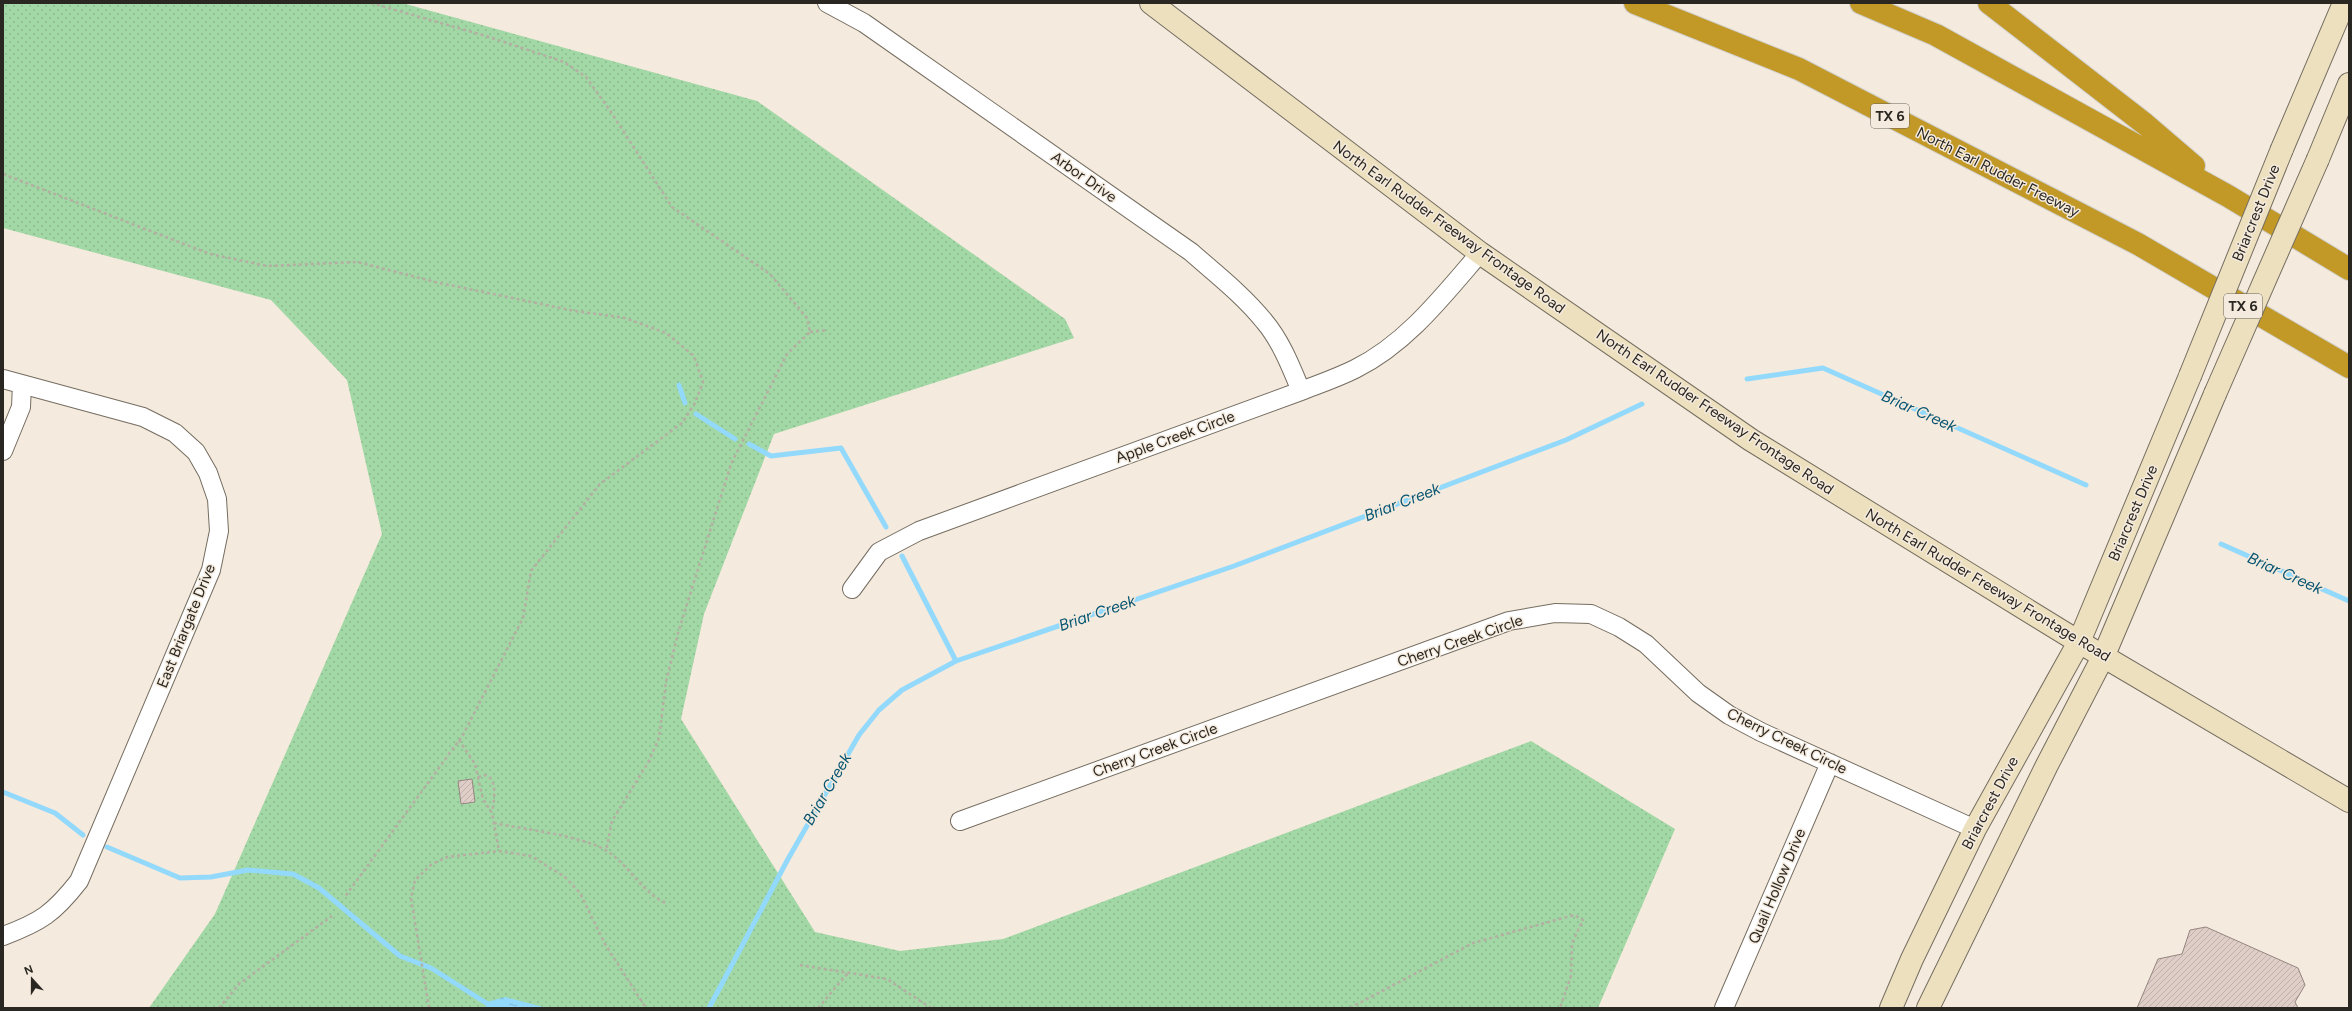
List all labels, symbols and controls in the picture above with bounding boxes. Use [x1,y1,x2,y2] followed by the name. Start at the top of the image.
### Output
[1871,104,1909,128] road number: TX 6
[1914,123,2083,221] street label: North Earl Rudder Freeway
[1329,137,1569,317] street label: North Earl Rudder Freeway Frontage Road
[1048,148,1120,206] street label: Arbor Drive
[2228,162,2284,264] street label: Briarcrest Drive
[2224,294,2262,318] road number: TX 6
[1593,326,1837,498] street label: North Earl Rudder Freeway Frontage Road
[1879,386,1961,436] water label: Briar Creek
[1113,407,1237,467] street label: Apple Creek Circle
[2105,462,2161,564] street label: Briarcrest Drive
[1361,478,1444,525] water label: Briar Creek
[1862,504,2114,666] street label: North Earl Rudder Freeway Frontage Road
[2245,548,2327,598] water label: Briar Creek
[153,561,219,691] street label: East Briargate Drive
[1056,591,1139,635] water label: Briar Creek
[1395,611,1525,671] street label: Cherry Creek Circle
[1724,704,1850,778] street label: Cherry Creek Circle
[1090,719,1220,781] street label: Cherry Creek Circle
[799,749,856,828] water label: Briar Creek
[1958,753,2022,853] street label: Briarcrest Drive
[1745,826,1809,946] street label: Quail Hollow Drive
[12,959,52,999] north arrow
[22,963,35,978] text: N

